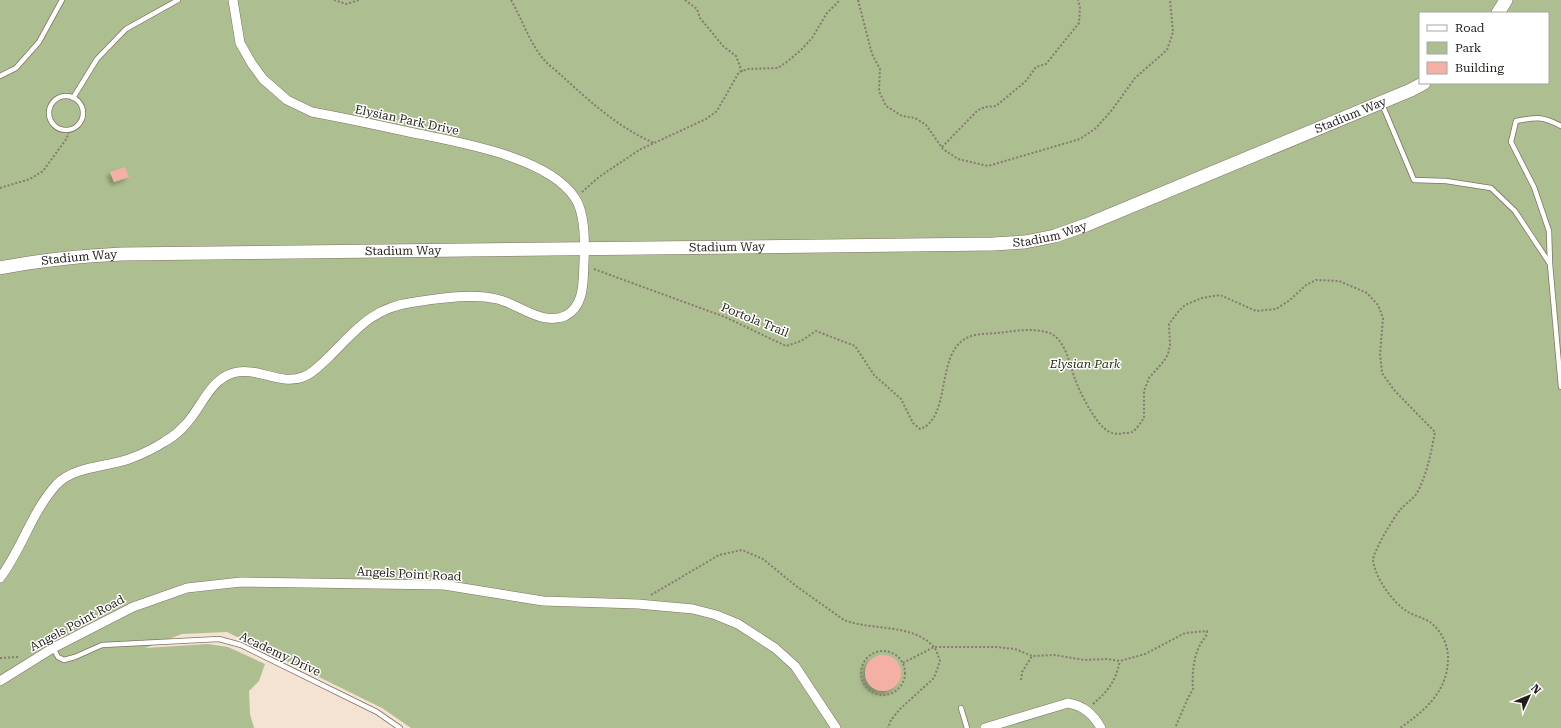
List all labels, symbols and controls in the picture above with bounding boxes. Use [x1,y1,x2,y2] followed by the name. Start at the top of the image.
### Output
[1419,12,1549,84] legend
[1455,21,1485,35] text: Road
[1455,41,1482,55] text: Park
[1455,61,1504,75] text: Building
[1313,94,1389,136] street label: Stadium Way
[354,102,461,138] street label: Elysian Park Drive
[1012,218,1090,250] street label: Stadium Way
[689,240,766,254] street label: Stadium Way
[365,243,442,258] street label: Stadium Way
[40,247,119,268] street label: Stadium Way
[719,300,791,340] street label: Portola Trail
[1049,357,1121,371] park label: Elysian Park
[356,564,462,584] street label: Angels Point Road
[27,592,127,654] street label: Angels Point Road
[237,629,323,679] street label: Academy Drive
[1509,676,1549,716] north arrow
[1528,682,1544,697] text: N

